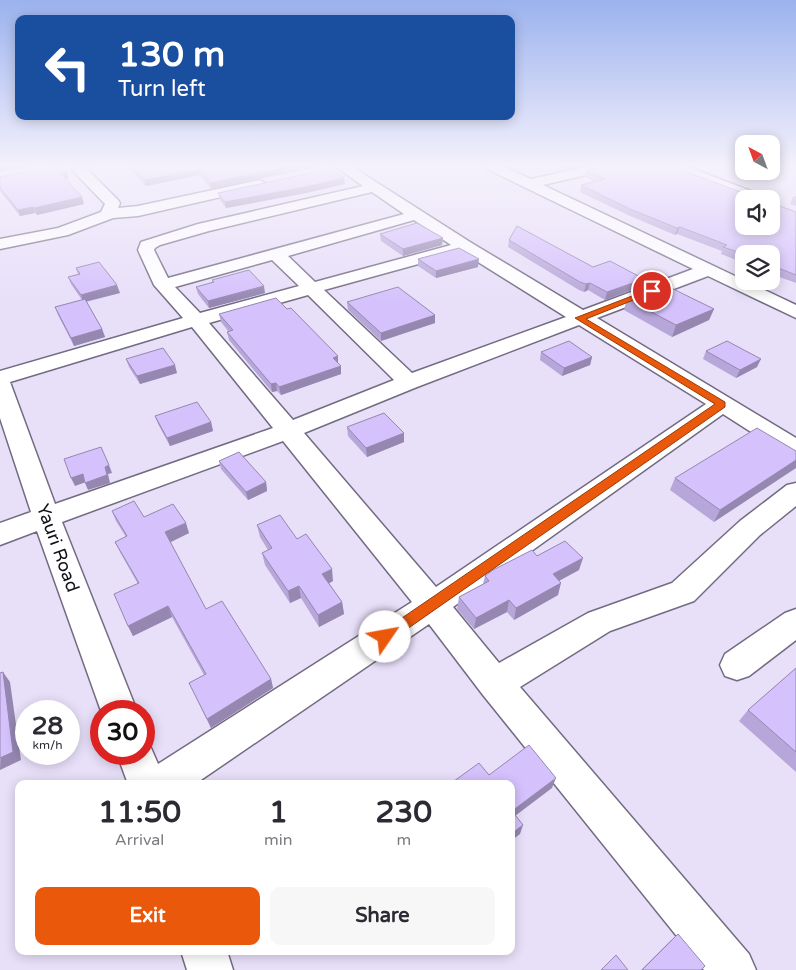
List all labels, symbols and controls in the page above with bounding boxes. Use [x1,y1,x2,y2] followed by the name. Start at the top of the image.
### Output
[118,34,225,76] text: 130 m
[35,35,100,100] icon: left
[118,76,206,102] text: Turn left
[735,135,780,180] north arrow
[735,135,780,290] map controls
[735,190,780,235] button: sound
[735,245,780,290] button: layers
[631,270,673,312] pin
[638,277,666,305] icon: arrive
[32,501,84,595] street label: Yauri Road
[358,610,410,662] position arrow
[90,700,155,765] speed limit sign: 30
[32,711,63,741] text: 28
[32,738,63,752] text: km/h
[98,794,181,831] text: 11:50
[269,794,288,831] text: 1
[376,794,432,831] text: 230
[115,830,164,850] text: Arrival
[264,830,293,850] text: min
[396,830,411,850] text: m
[35,887,260,945] button: Exit
[270,887,495,945] button: Share

